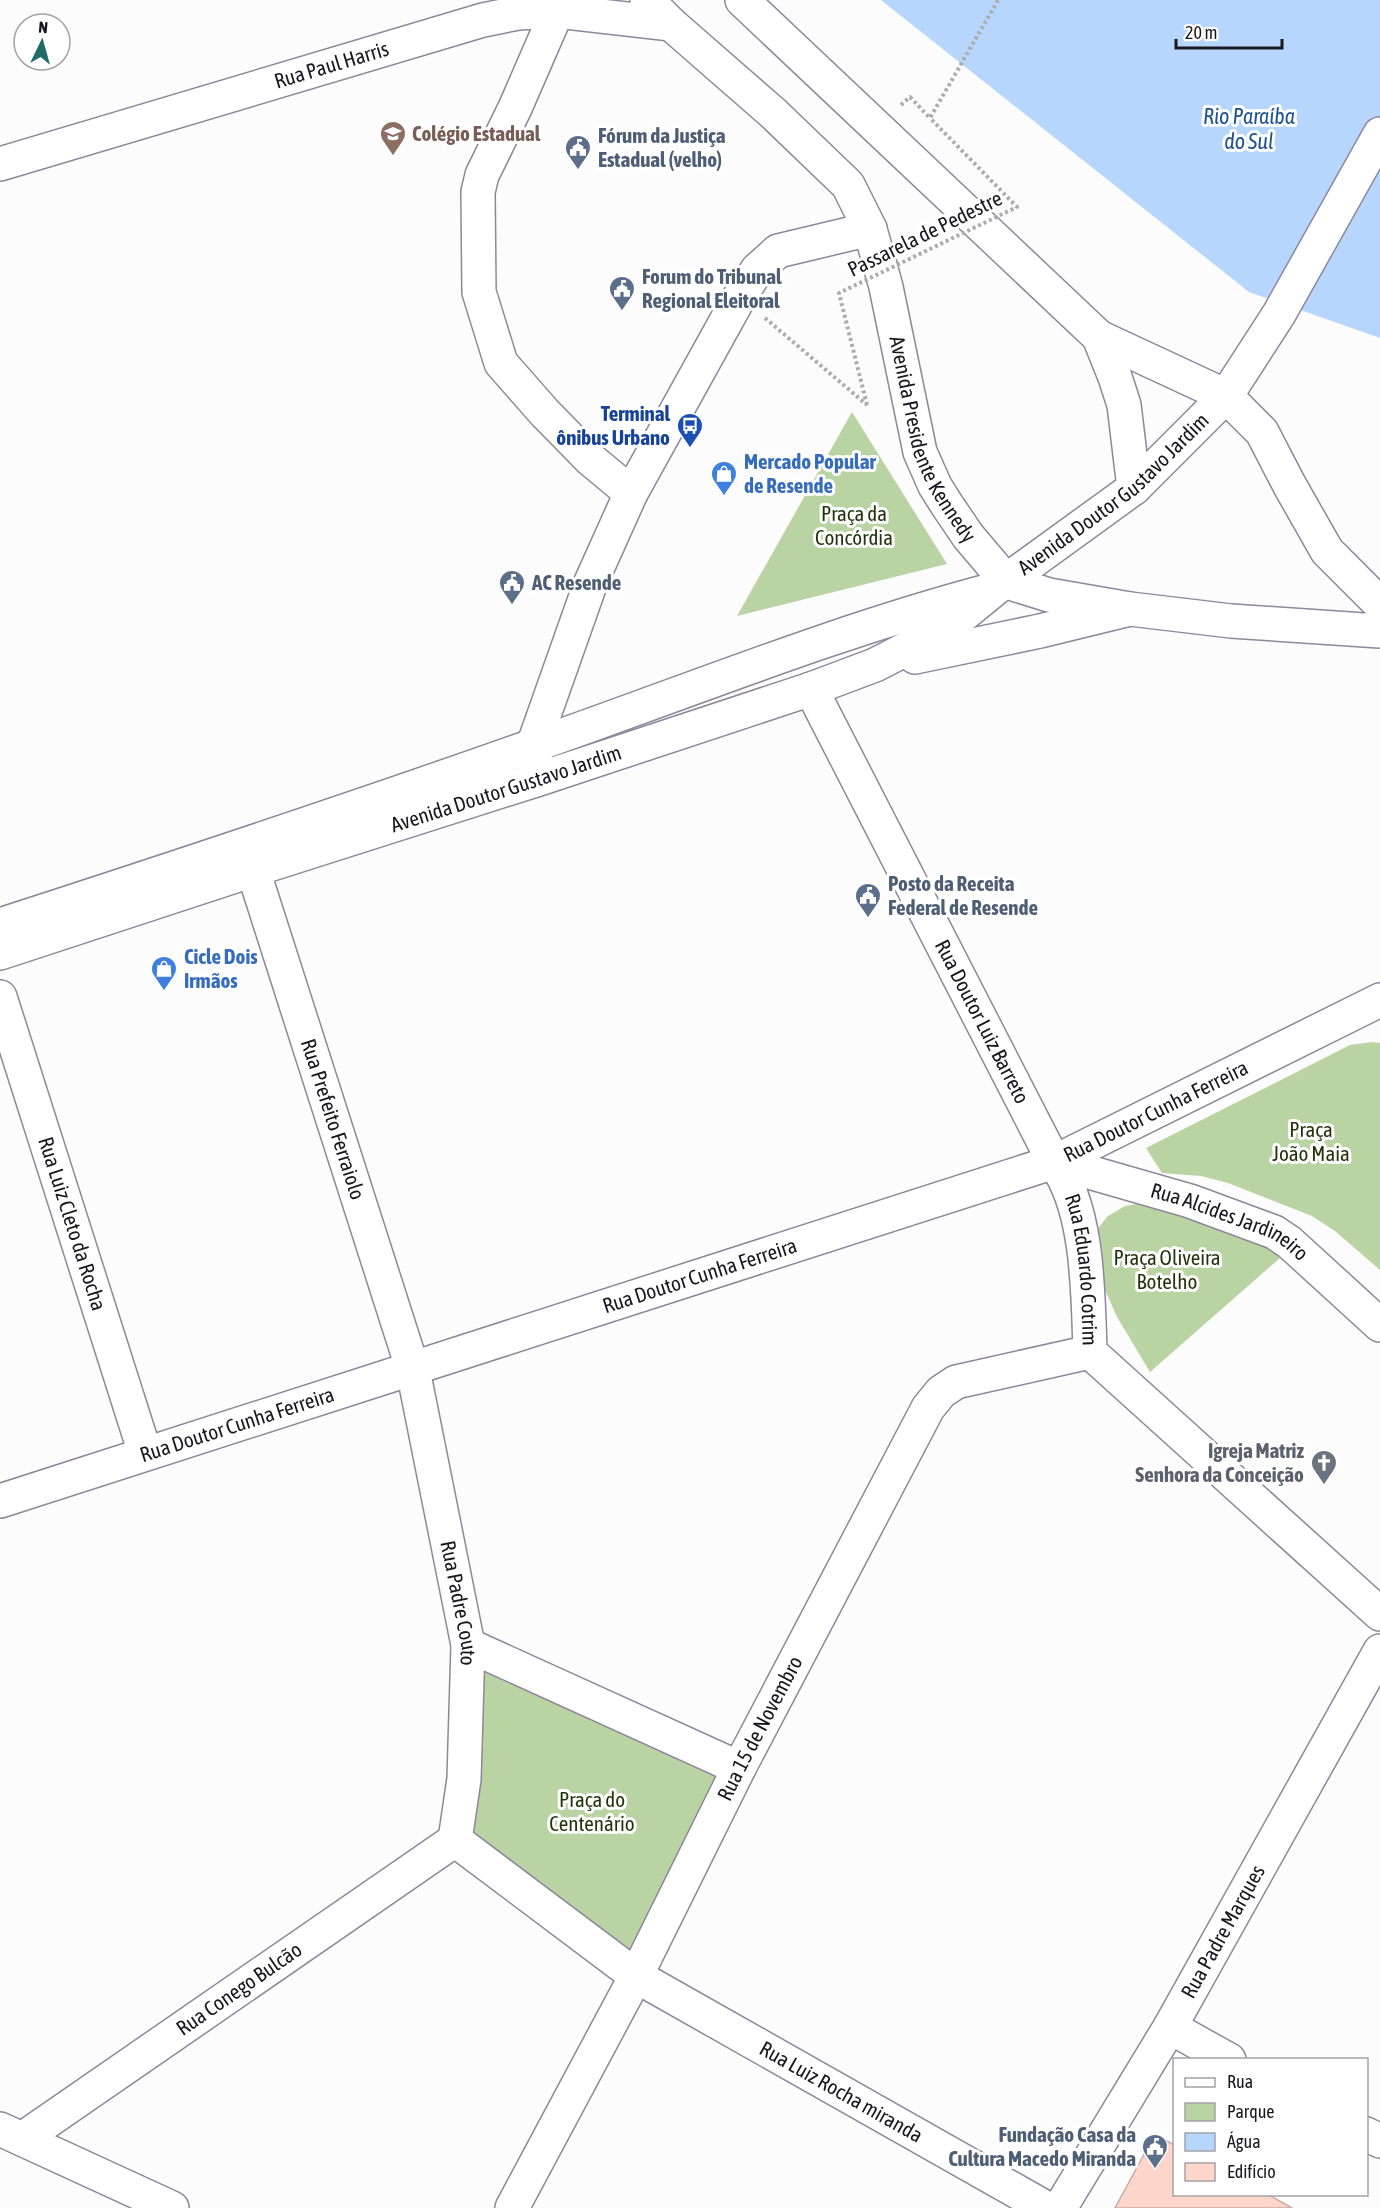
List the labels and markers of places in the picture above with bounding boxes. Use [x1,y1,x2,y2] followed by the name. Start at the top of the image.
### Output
[378,119,408,157] school or university icon: Colégio Estadual
[412,121,541,145] place label: Colégio Estadual
[598,123,726,171] place label: Fórum da Justiça Estadual (velho)
[563,133,593,171] public building icon: Fórum da Justiça Estadual (velho)
[642,264,782,312] place label: Forum do Tribunal Regional Eleitoral
[607,274,637,312] public building icon: Forum do Tribunal Regional Eleitoral
[556,401,670,449] place label: Terminal ônibus Urbano
[675,411,705,449] bus stop icon: Terminal ônibus Urbano
[744,449,876,497] place label: Mercado Popular de Resende
[709,459,739,497] shop icon: Mercado Popular de Resende
[497,568,527,606] public building icon: AC Resende
[531,570,621,594] place label: AC Resende
[888,871,1038,919] place label: Posto da Receita Federal de Resende
[853,881,883,919] public building icon: Posto da Receita Federal de Resende
[184,944,258,992] place label: Cicle Dois Irmãos
[149,954,179,992] shop icon: Cicle Dois Irmãos
[1135,1438,1304,1486] place label: Igreja Matriz Senhora da Conceição
[1309,1448,1339,1486] church icon: Igreja Matriz Senhora da Conceição
[948,2122,1136,2170] place label: Fundação Casa da Cultura Macedo Miranda
[1140,2132,1170,2170] public building icon: Fundação Casa da Cultura Macedo Miranda

